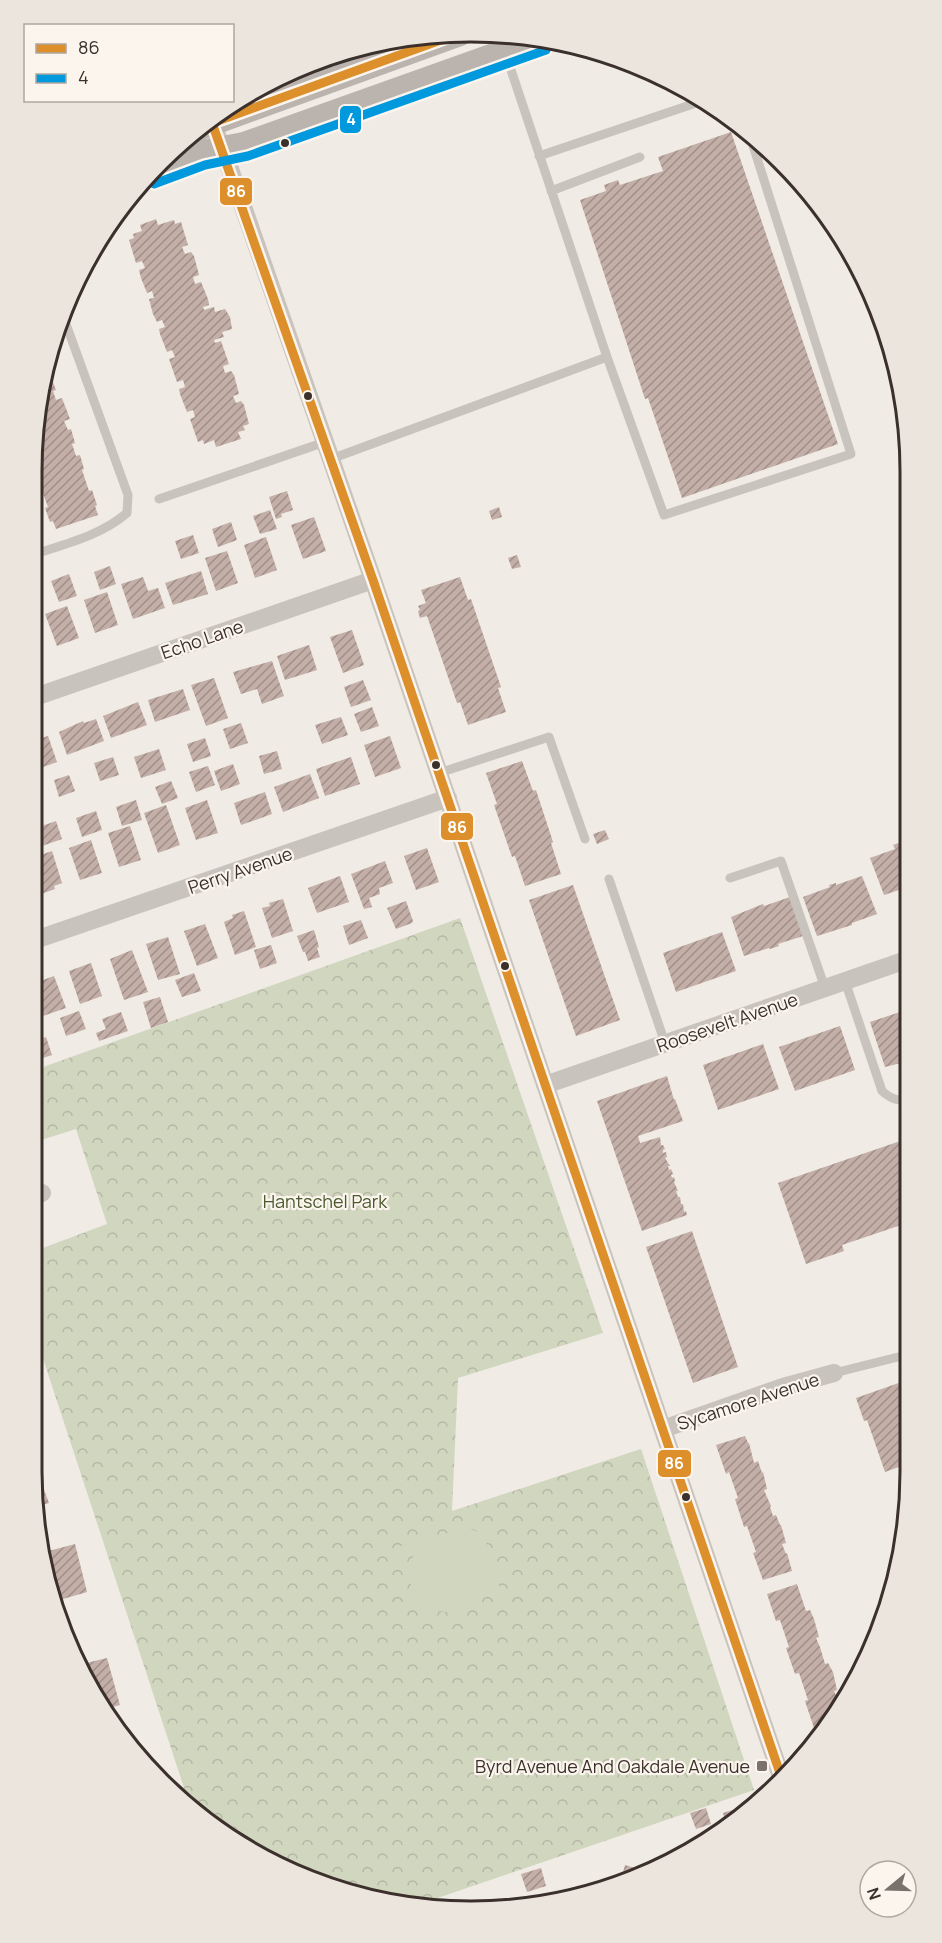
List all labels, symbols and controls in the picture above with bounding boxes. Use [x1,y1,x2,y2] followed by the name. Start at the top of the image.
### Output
[24,24,234,102] legend
[78,35,100,59] text: 86
[78,65,89,89] text: 4
[339,105,362,134] line badge: 4
[346,108,356,130] text: 4
[279,137,291,149] unlabelled marker
[219,177,253,206] line badge: 86
[226,180,246,202] text: 86
[302,390,314,402] unlabelled marker
[158,614,246,664] street label: Echo Lane
[430,759,442,771] unlabelled marker
[440,812,474,841] line badge: 86
[447,816,467,838] text: 86
[185,841,295,899] street label: Perry Avenue
[499,960,511,972] unlabelled marker
[653,987,801,1057] street label: Roosevelt Avenue
[263,1189,388,1213] park label: Hantschel Park
[674,1367,822,1435] street label: Sycamore Avenue
[657,1449,692,1478] line badge: 86
[664,1452,684,1474] text: 86
[680,1491,692,1503] unlabelled marker
[475,1754,750,1778] place label: Byrd Avenue And Oakdale Avenue
[755,1759,769,1773] marker: Byrd Avenue And Oakdale Avenue
[858,1859,918,1919] north arrow
[862,1885,886,1903] text: N

